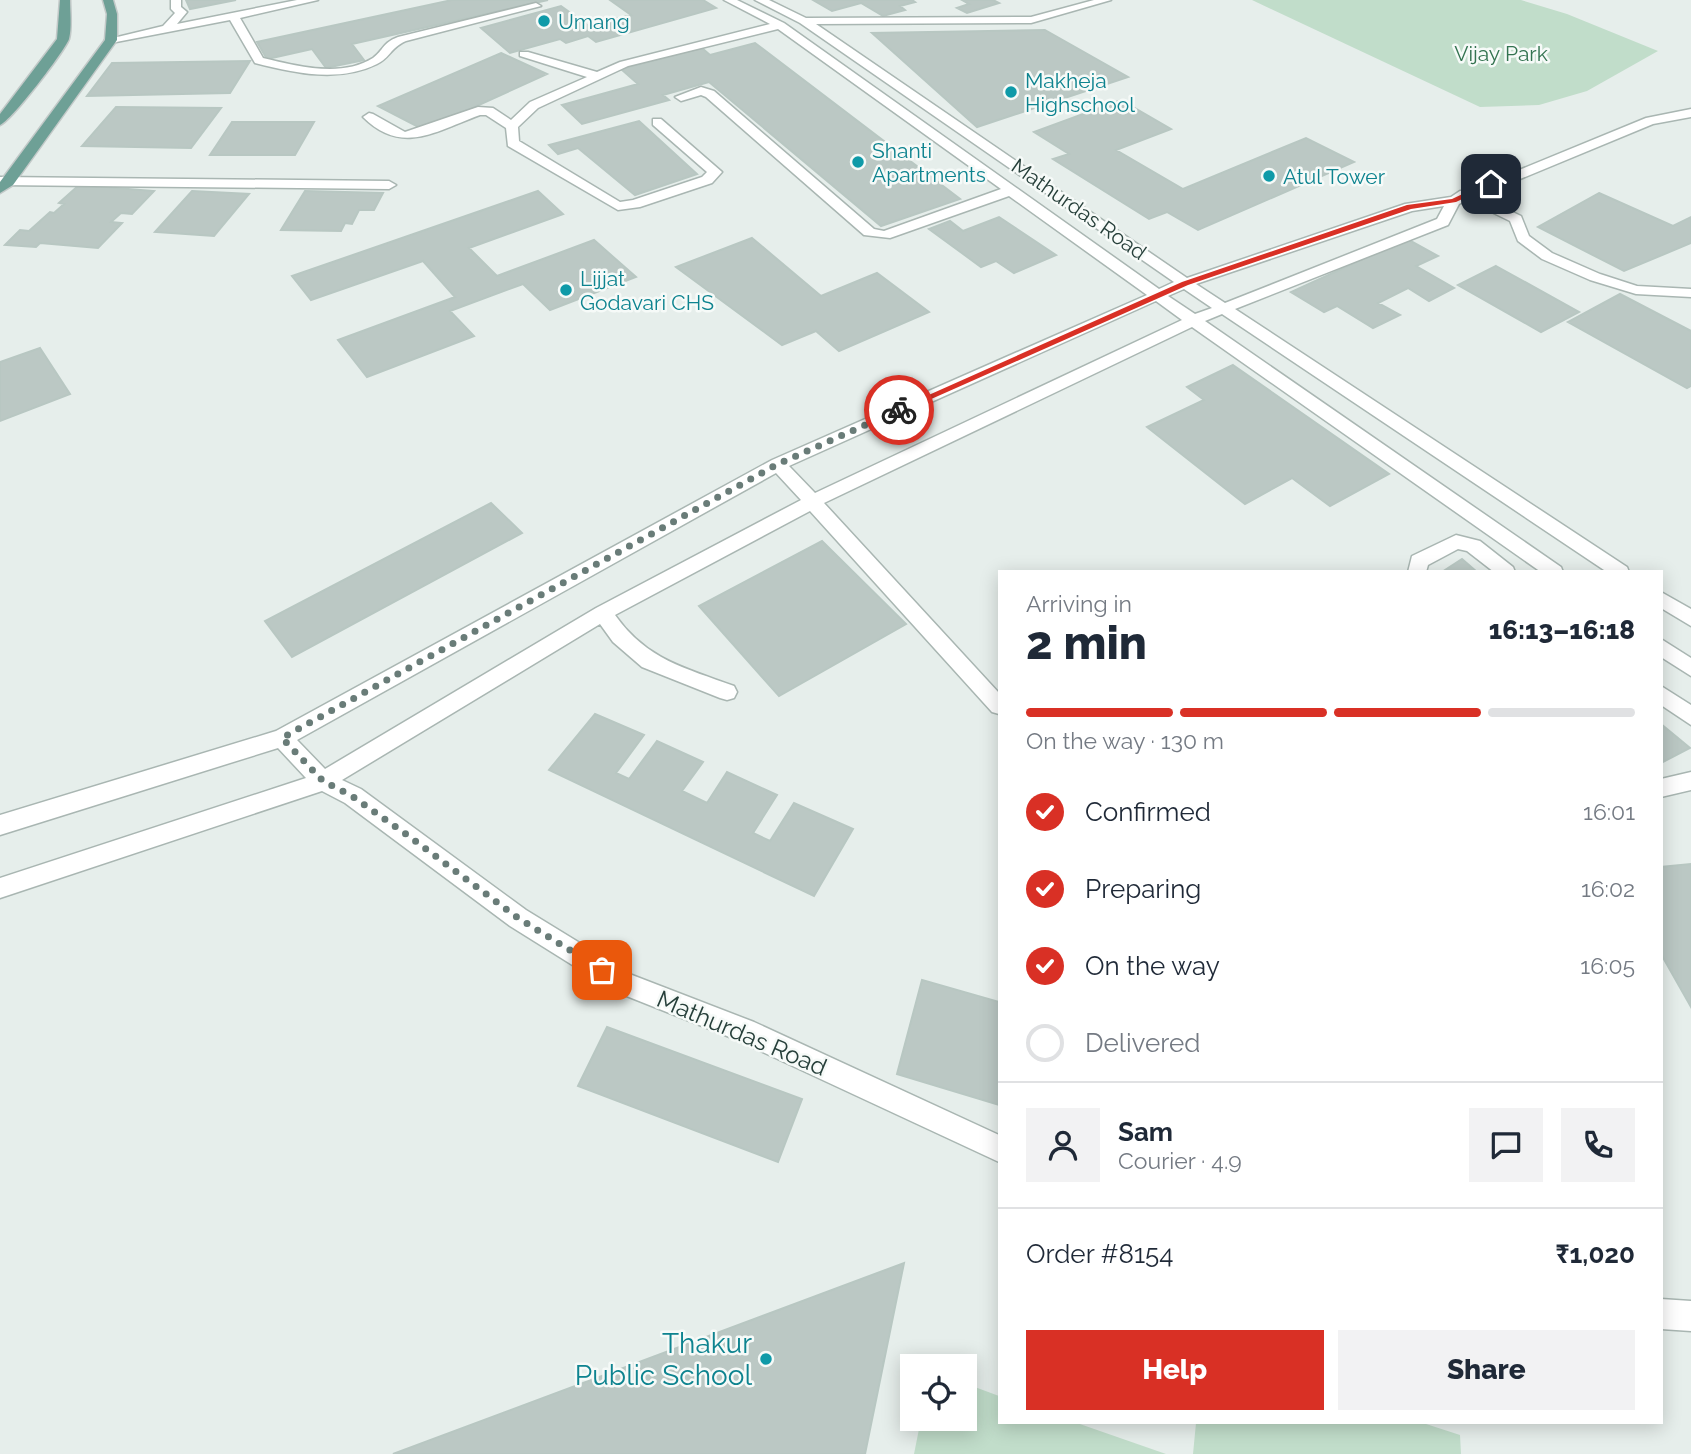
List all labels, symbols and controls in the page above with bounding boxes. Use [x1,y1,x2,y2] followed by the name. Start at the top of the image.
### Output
[558,9,630,34] place label: Umang
[536,13,552,29] marker: Umang
[1454,41,1548,66] park label: Vijay Park
[1025,68,1135,117] place label: Makheja Highschool
[1003,84,1019,100] marker: Makheja Highschool
[872,138,986,187] place label: Shanti Apartments
[1007,153,1151,265] street label: Mathurdas Road
[850,154,866,170] marker: Shanti Apartments
[1461,154,1521,214] pin
[1283,164,1386,189] place label: Atul Tower
[1472,165,1510,203] icon: home
[1261,168,1277,184] marker: Atul Tower
[580,266,714,315] place label: Lijjat Godavari CHS
[558,282,574,298] marker: Lijjat Godavari CHS
[864,375,934,445] courier
[880,391,918,429] icon: bike
[1026,590,1132,617] text: Arriving in
[1489,615,1635,645] text: 16:13–16:18
[1026,616,1147,670] text: 2 min
[1026,727,1224,754] text: On the way · 130 m
[1026,793,1064,831] icon: check
[1085,797,1211,827] text: Confirmed
[1583,798,1635,825] text: 16:01
[1026,870,1064,908] icon: check
[1085,874,1201,904] text: Preparing
[1581,875,1635,902] text: 16:02
[572,940,632,1000] pin
[1026,947,1064,985] icon: check
[583,951,621,989] icon: bag
[1085,951,1220,981] text: On the way
[1580,952,1635,979] text: 16:05
[653,984,831,1082] street label: Mathurdas Road
[1085,1028,1200,1058] text: Delivered
[1026,1108,1100,1182] button: person
[1469,1108,1543,1182] button: chat
[1561,1108,1635,1182] button: phone
[1118,1117,1173,1147] text: Sam
[1118,1147,1242,1174] text: Courier · 4.9
[1026,1239,1173,1269] text: Order #8154
[1556,1239,1635,1269] text: ₹1,020
[575,1327,752,1392] place label: Thakur Public School
[1026,1330,1324,1410] button: Help
[1338,1330,1635,1410] button: Share
[758,1351,774,1367] marker: Thakur Public School
[900,1354,977,1431] map controls
[900,1354,977,1431] button: locate

